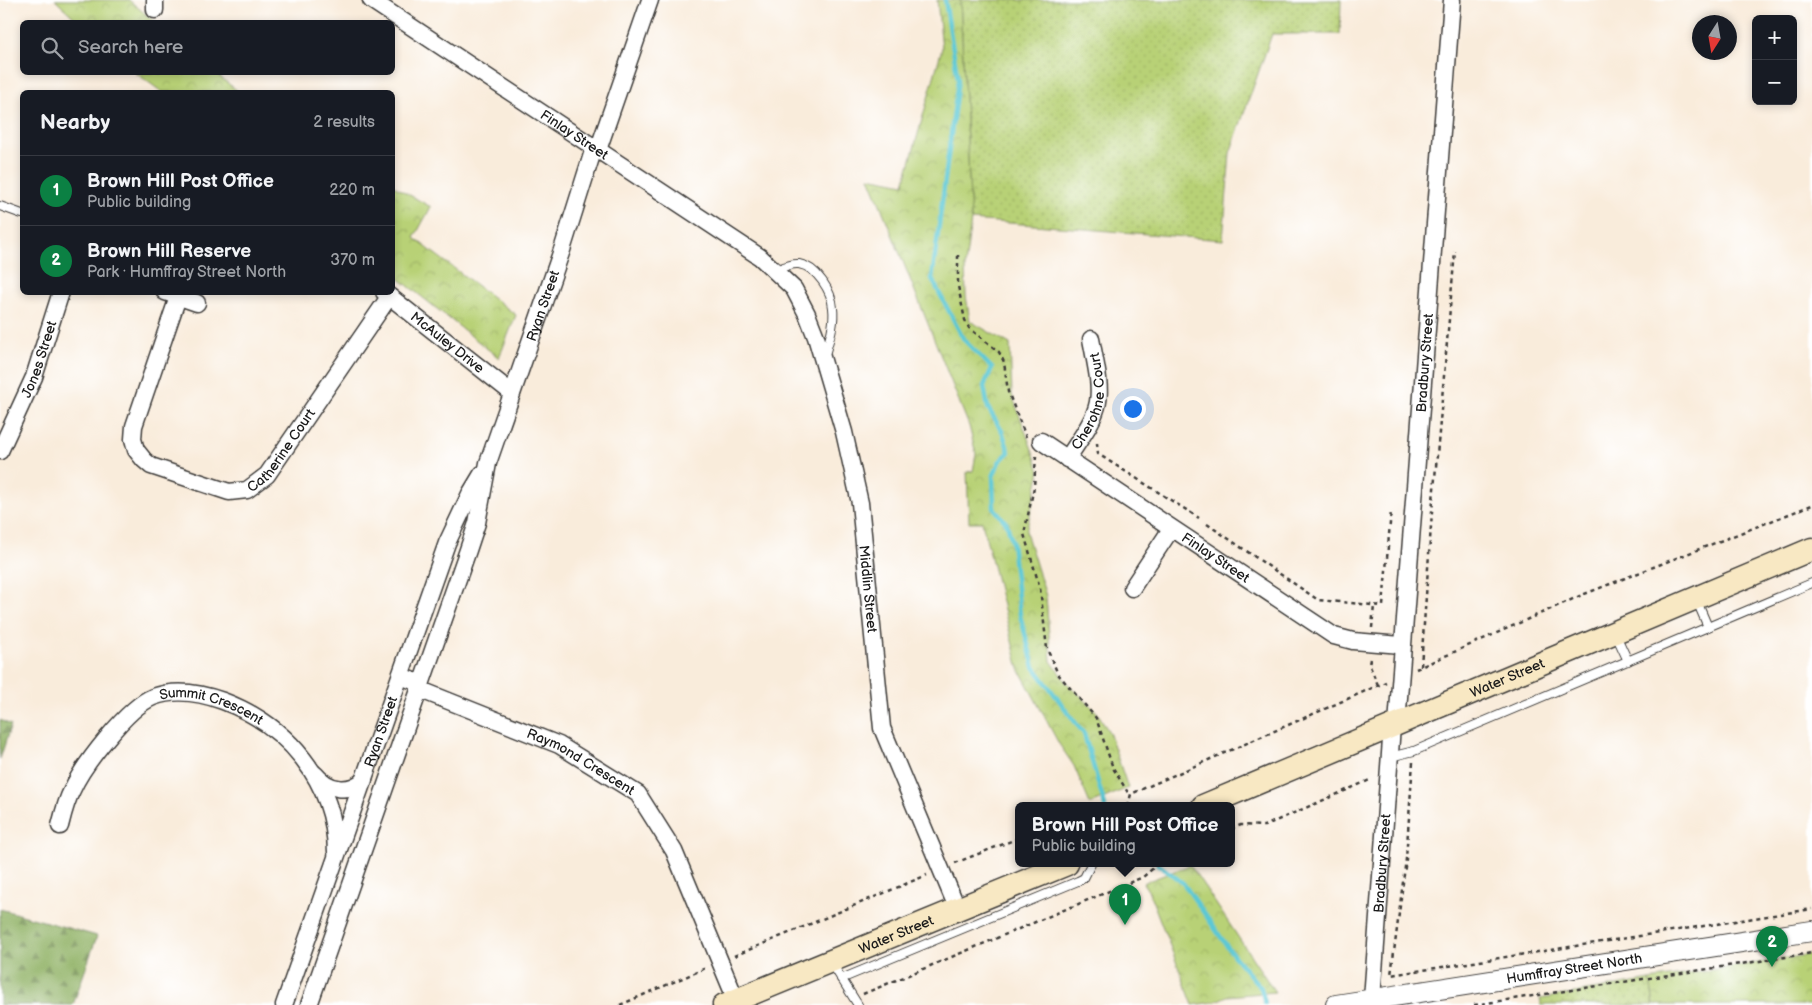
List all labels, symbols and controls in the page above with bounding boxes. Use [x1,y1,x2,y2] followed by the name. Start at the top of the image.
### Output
[1692,15,1737,60] north arrow
[1752,15,1797,105] map controls
[1752,15,1797,60] button: +
[20,20,395,75] search box
[38,34,66,62] icon: search
[78,36,183,59] text: Search here
[1752,60,1797,105] button: −
[537,106,612,164] street label: Finlay Street
[40,110,110,135] text: Nearby
[313,113,375,132] text: 2 results
[87,170,274,193] text: Brown Hill Post Office
[53,181,59,200] text: 1
[329,181,375,200] text: 220 m
[87,193,191,212] text: Public building
[87,240,251,263] text: Brown Hill Reserve
[51,251,61,270] text: 2
[330,251,375,270] text: 370 m
[87,263,286,282] text: Park · Humffray Street North
[523,267,564,344] street label: Ryan Street
[407,308,488,377] street label: McAuley Drive
[1413,312,1437,413] street label: Bradbury Street
[18,318,61,400] street label: Jones Street
[1068,351,1108,453] street label: Cherohne Court
[1120,396,1146,422] your location
[244,405,319,496] street label: Catherine Court
[1178,529,1253,587] street label: Finlay Street
[855,545,881,634] street label: Middlin Street
[1467,655,1548,701] street label: Water Street
[158,684,267,729] street label: Summit Crescent
[361,693,402,769] street label: Ryan Street
[524,725,638,799] street label: Raymond Crescent
[1015,802,1235,867] popup
[1370,813,1395,913] street label: Bradbury Street
[1032,814,1218,837] text: Brown Hill Post Office
[1032,837,1136,856] text: Public building
[1109,884,1141,925] pin: 1
[856,912,937,958] street label: Water Street
[1756,926,1788,967] pin: 2
[1505,950,1643,987] street label: Humffray Street North

